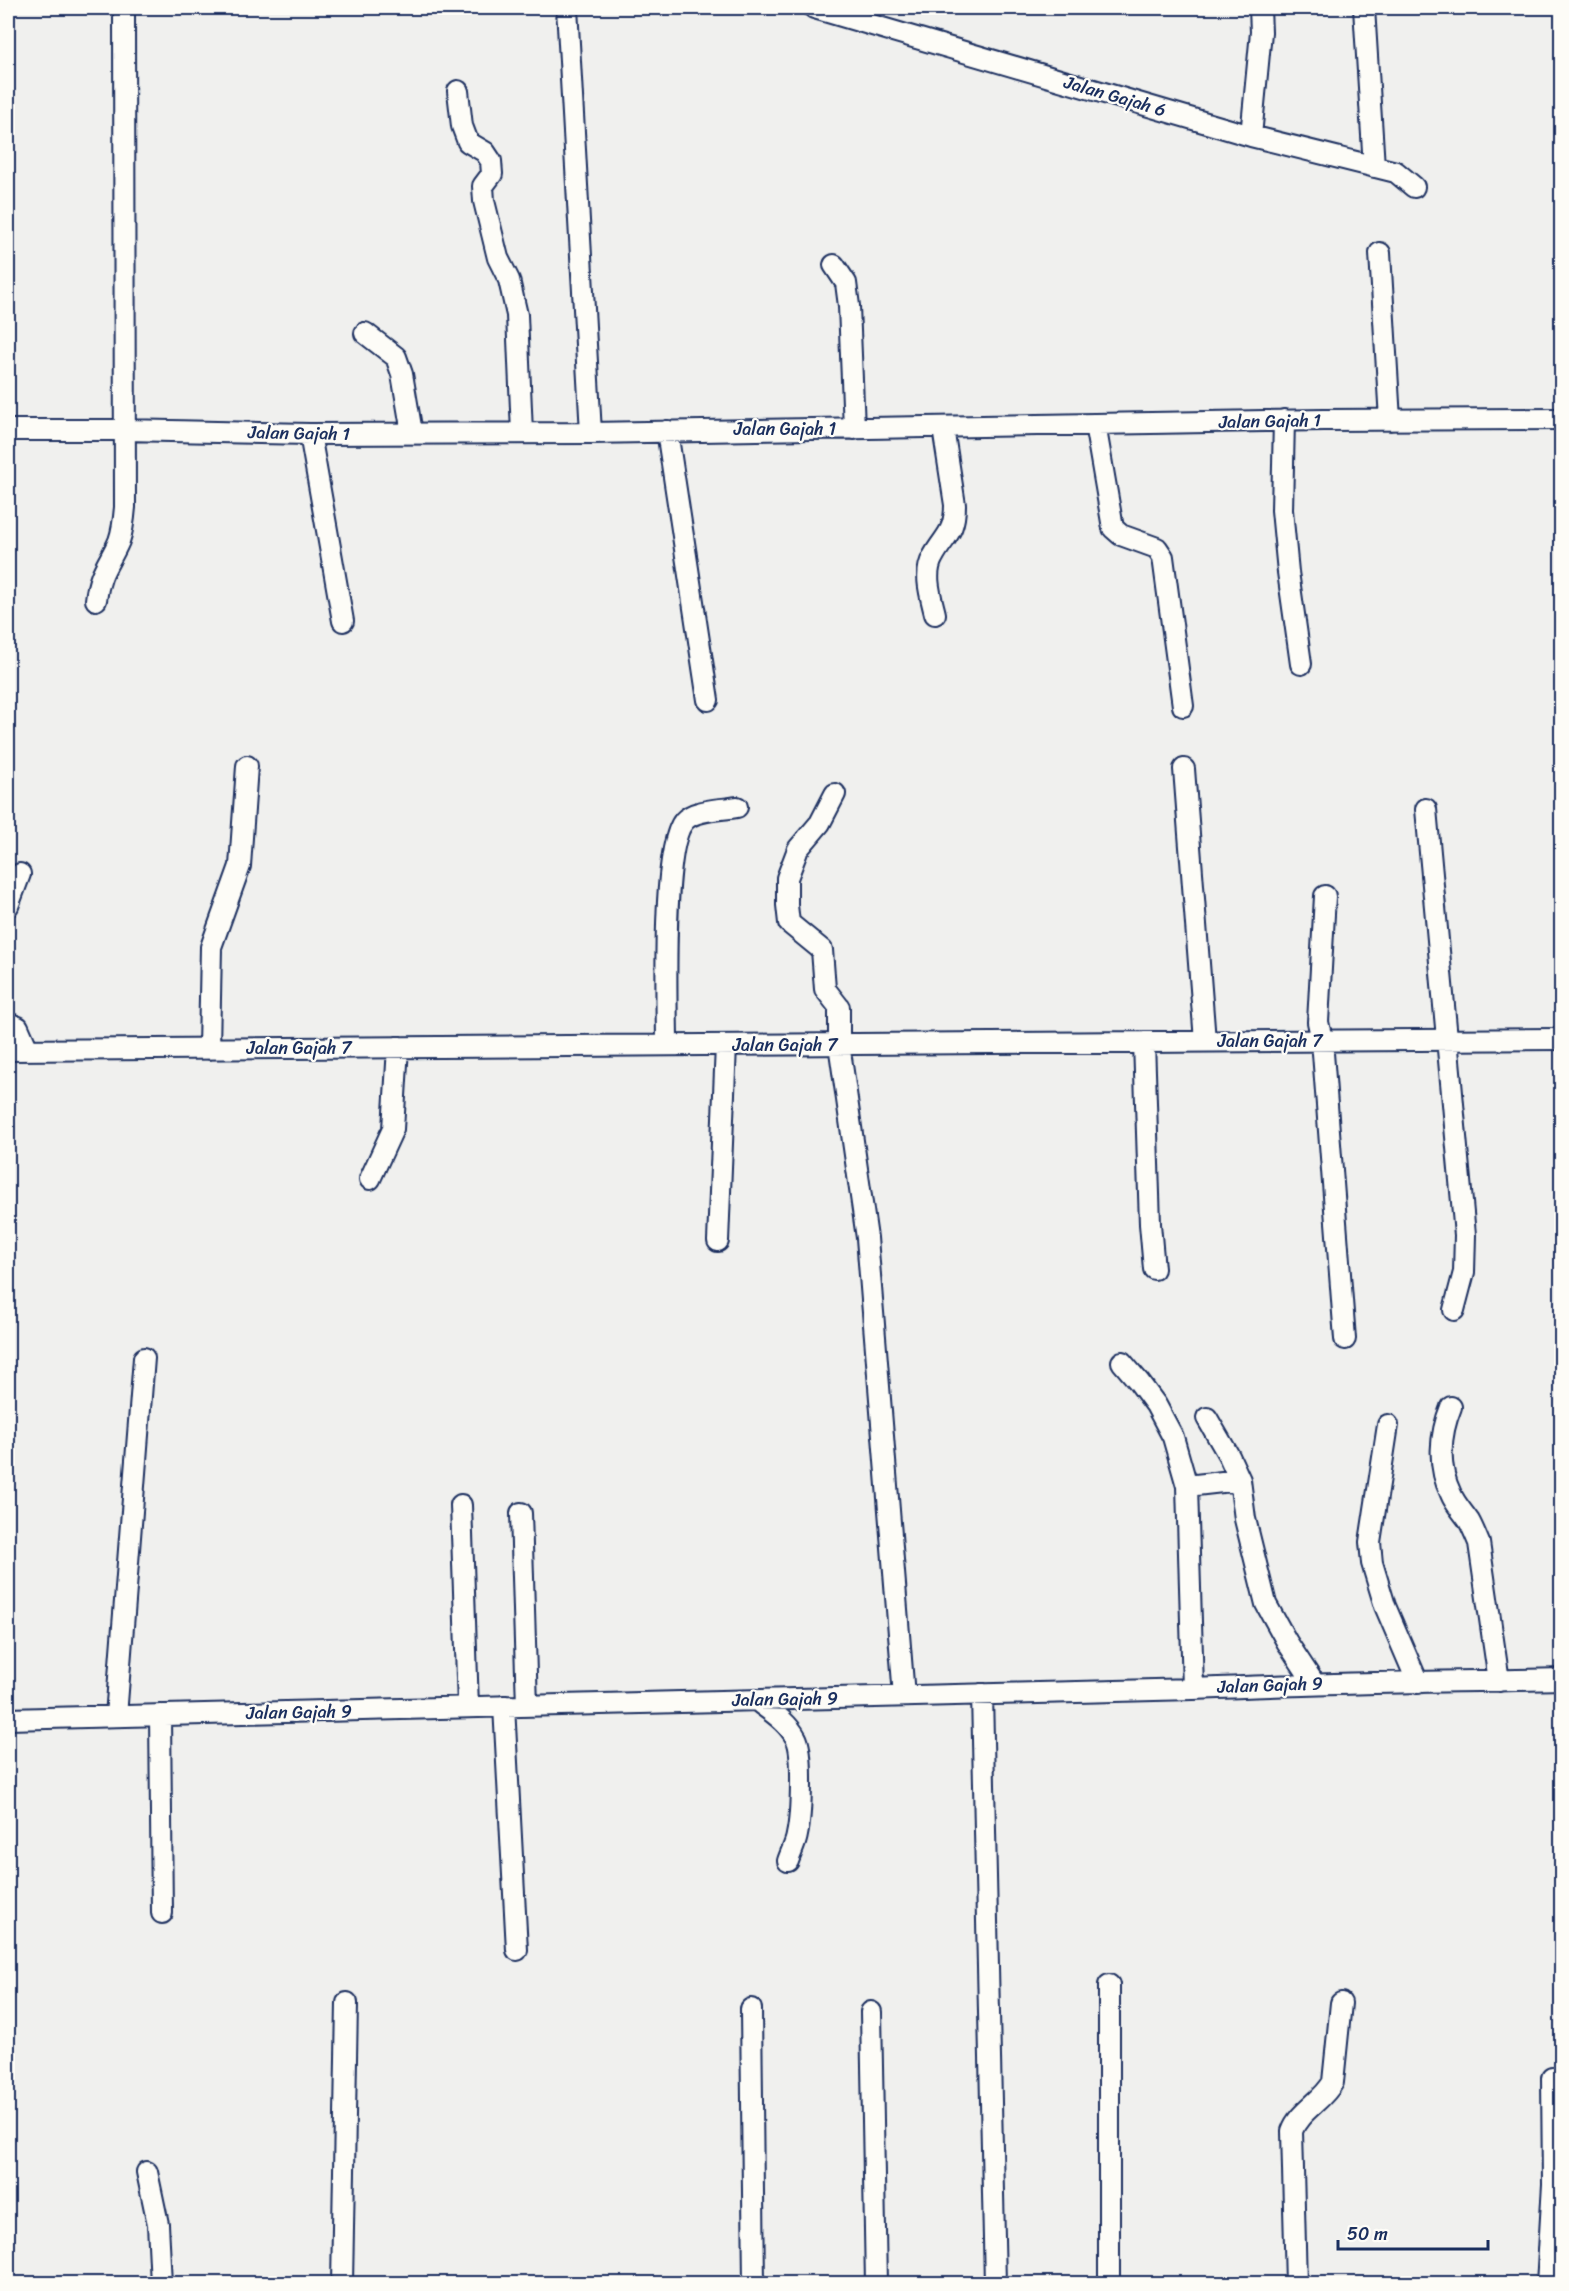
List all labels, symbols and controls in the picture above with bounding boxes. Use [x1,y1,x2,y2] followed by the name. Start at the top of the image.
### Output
[1059,66,1170,126] street label: Jalan Gajah 6
[1218,404,1322,438] street label: Jalan Gajah 1
[733,413,836,445] street label: Jalan Gajah 1
[247,416,351,450] street label: Jalan Gajah 1
[1217,1025,1324,1057] street label: Jalan Gajah 7
[732,1029,839,1061] street label: Jalan Gajah 7
[246,1032,353,1064] street label: Jalan Gajah 7
[1216,1667,1323,1703] street label: Jalan Gajah 9
[731,1682,838,1716] street label: Jalan Gajah 9
[245,1695,352,1729] street label: Jalan Gajah 9
[1338,2213,1488,2251] scale bar
[1347,2218,1388,2250] text: 50 m

